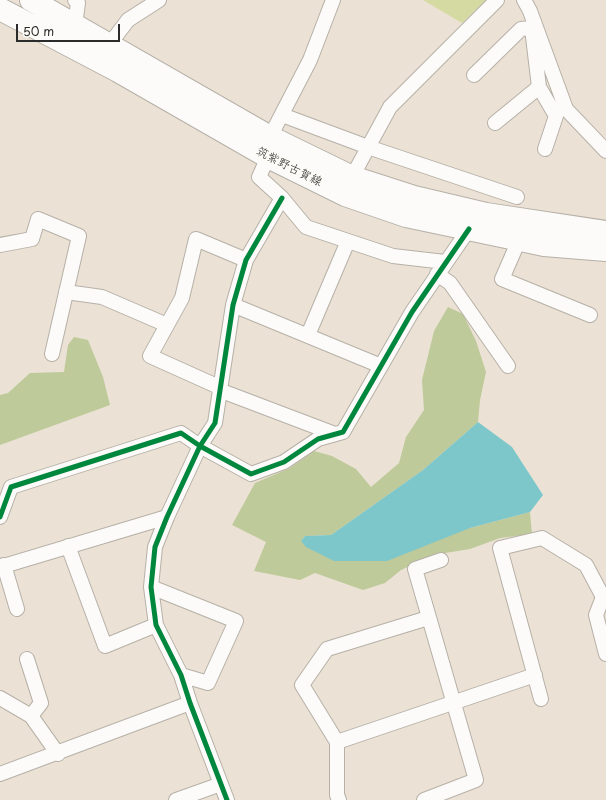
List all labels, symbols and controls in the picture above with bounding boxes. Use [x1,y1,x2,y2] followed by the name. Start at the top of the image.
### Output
[18,16,122,42] scale bar
[23,22,54,40] text: 50 m
[254,144,324,190] street label: 筑紫野古賀線

